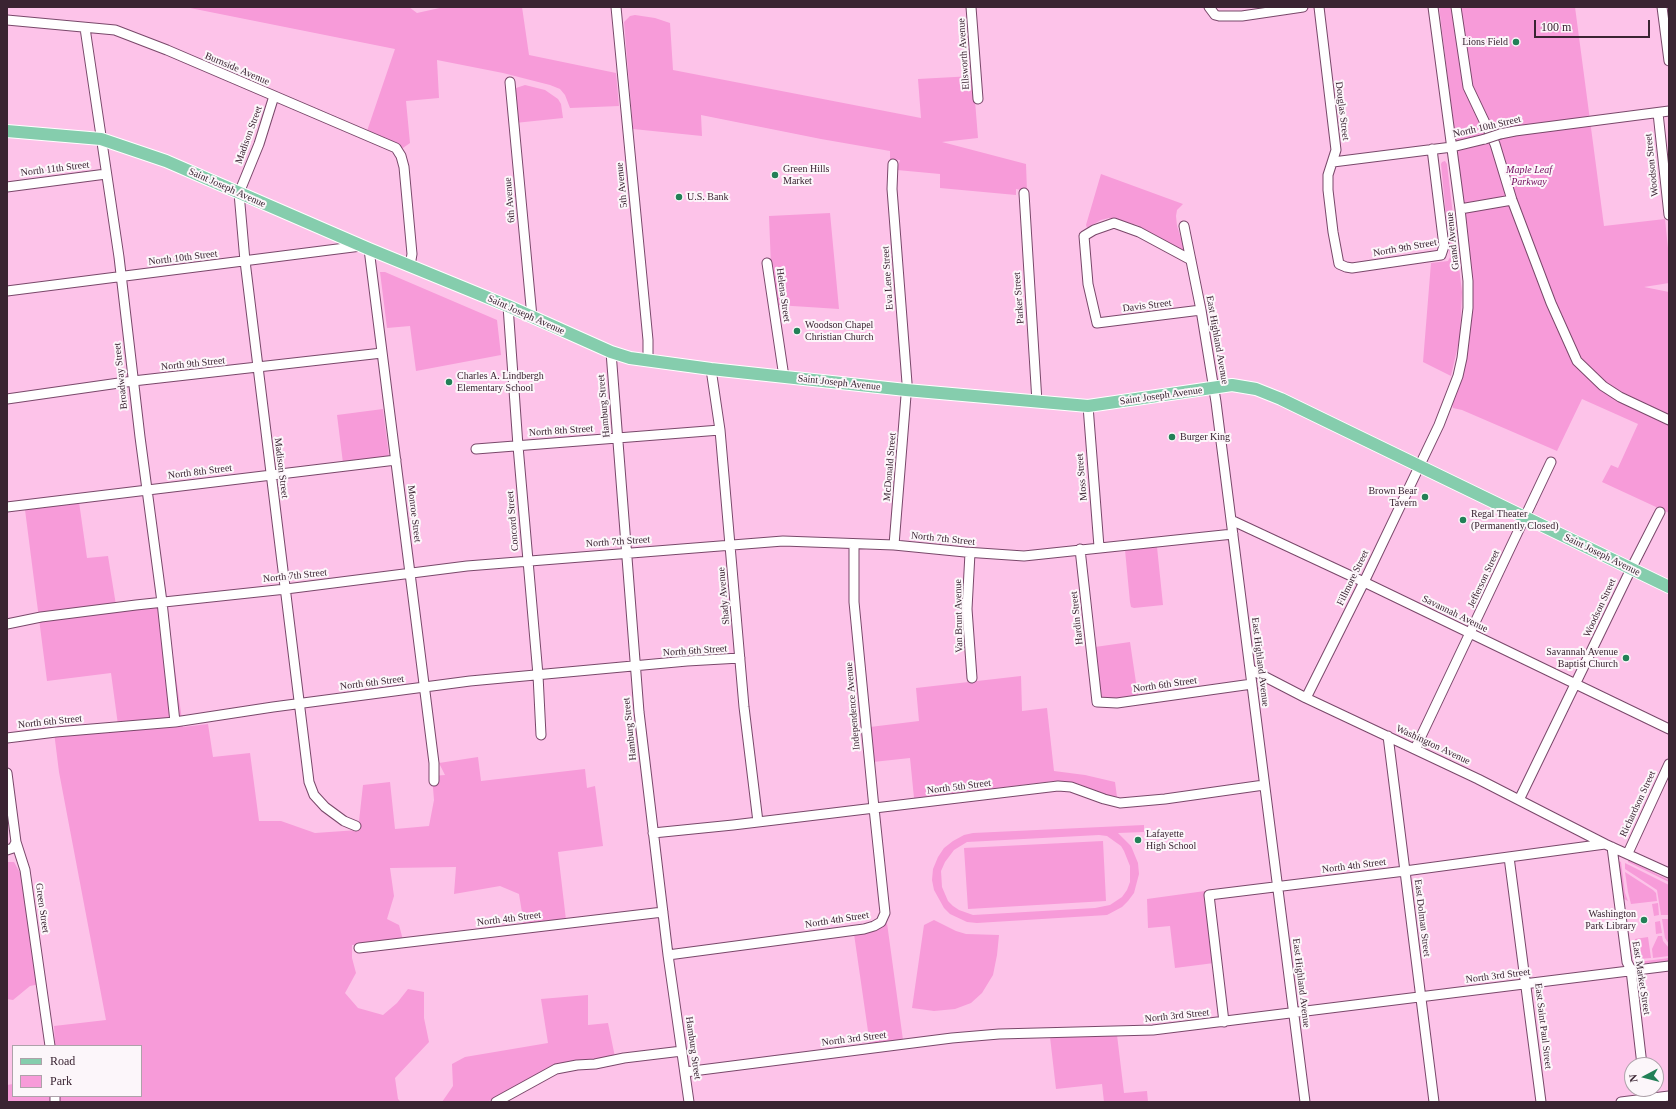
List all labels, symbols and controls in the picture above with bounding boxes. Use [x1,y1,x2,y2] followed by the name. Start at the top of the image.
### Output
[1536,12,1652,38] scale bar
[956,18,972,90] street label: Ellsworth Avenue
[1541,20,1571,34] text: 100 m
[1462,36,1508,48] place label: Lions Field
[1511,37,1521,47] marker: Lions Field
[203,50,271,88] street label: Burnside Avenue
[1332,81,1352,141] street label: Douglas Street
[233,104,265,166] street label: Madison Street
[1452,113,1522,141] street label: North 10th Street
[1643,133,1661,197] street label: Woodson Street
[20,159,90,179] street label: North 11th Street
[614,162,630,208] street label: 5th Avenue
[783,163,829,186] place label: Green Hills Market
[1506,164,1552,188] park label: Maple Leaf Parkway
[187,166,267,210] street label: Saint Joseph Avenue
[770,170,780,180] marker: Green Hills Market
[502,177,518,223] street label: 6th Avenue
[687,191,728,203] place label: U.S. Bank
[674,192,684,202] marker: U.S. Bank
[1444,212,1462,270] street label: Grand Avenue
[1372,236,1438,260] street label: North 9th Street
[880,246,896,310] street label: Eva Lene Street
[148,248,218,268] street label: North 10th Street
[773,267,793,323] street label: Helena Street
[1011,272,1027,324] street label: Parker Street
[486,293,566,337] street label: Saint Joseph Avenue
[1203,295,1231,385] street label: East Highland Avenue
[1122,297,1172,315] street label: Davis Street
[805,319,874,342] place label: Woodson Chapel Christian Church
[792,326,802,336] marker: Woodson Chapel Christian Church
[112,342,130,410] street label: Broadway Street
[160,355,226,373] street label: North 9th Street
[457,370,544,394] place label: Charles A. Lindbergh Elementary School
[797,373,881,393] street label: Saint Joseph Avenue
[595,374,613,438] street label: Hamburg Street
[444,377,454,387] marker: Charles A. Lindbergh Elementary School
[1119,384,1203,408] street label: Saint Joseph Avenue
[528,423,594,439] street label: North 8th Street
[1180,431,1230,443] place label: Burger King
[881,432,899,502] street label: McDonald Street
[1167,432,1177,442] marker: Burger King
[271,437,291,499] street label: Madison Street
[1074,453,1090,501] street label: Moss Street
[167,462,233,482] street label: North 8th Street
[405,485,423,543] street label: Monroe Street
[1368,485,1417,508] place label: Brown Bear Tavern
[504,490,522,552] street label: Concord Street
[1420,492,1430,502] marker: Brown Bear Tavern
[1471,508,1558,532] place label: Regal Theater (Permanently Closed)
[1458,515,1468,525] marker: Regal Theater (Permanently Closed)
[910,530,976,548] street label: North 7th Street
[1562,531,1642,579] street label: Saint Joseph Avenue
[585,534,651,550] street label: North 7th Street
[1334,548,1372,608] street label: Fillmore Street
[1465,548,1503,610] street label: Jefferson Street
[262,567,328,585] street label: North 7th Street
[716,567,732,625] street label: Shady Avenue
[1581,577,1619,639] street label: Woodson Street
[952,579,966,653] street label: Van Brunt Avenue
[1068,591,1086,645] street label: Hardin Street
[1420,593,1490,635] street label: Savannah Avenue
[1249,617,1271,707] street label: East Highland Avenue
[662,643,728,659] street label: North 6th Street
[1546,646,1618,670] place label: Savannah Avenue Baptist Church
[1621,653,1631,663] marker: Savannah Avenue Baptist Church
[843,661,863,751] street label: Independence Avenue
[339,673,405,693] street label: North 6th Street
[1132,675,1198,695] street label: North 6th Street
[621,697,639,761] street label: Hamburg Street
[17,713,83,731] street label: North 6th Street
[1394,723,1472,767] street label: Washington Avenue
[1617,769,1659,839] street label: Richardson Street
[926,777,992,797] street label: North 5th Street
[1146,828,1196,852] place label: Lafayette High School
[1133,835,1143,845] marker: Lafayette High School
[1321,856,1387,876] street label: North 4th Street
[1411,879,1433,957] street label: East Dolman Street
[33,882,51,934] street label: Green Street
[1585,908,1636,932] place label: Washington Park Library
[476,909,542,929] street label: North 4th Street
[804,909,870,931] street label: North 4th Street
[1639,915,1649,925] marker: Washington Park Library
[1290,938,1312,1028] street label: East Highland Avenue
[1629,940,1653,1016] street label: East Market Street
[1465,966,1531,986] street label: North 3rd Street
[1532,982,1554,1070] street label: East Saint Paul Street
[1144,1007,1210,1025] street label: North 3rd Street
[683,1016,703,1080] street label: Hamburg Street
[821,1029,887,1049] street label: North 3rd Street
[12,1045,142,1097] legend
[50,1054,75,1068] text: Road
[1624,1057,1664,1097] north arrow
[50,1074,72,1088] text: Park
[1627,1074,1640,1083] text: N

